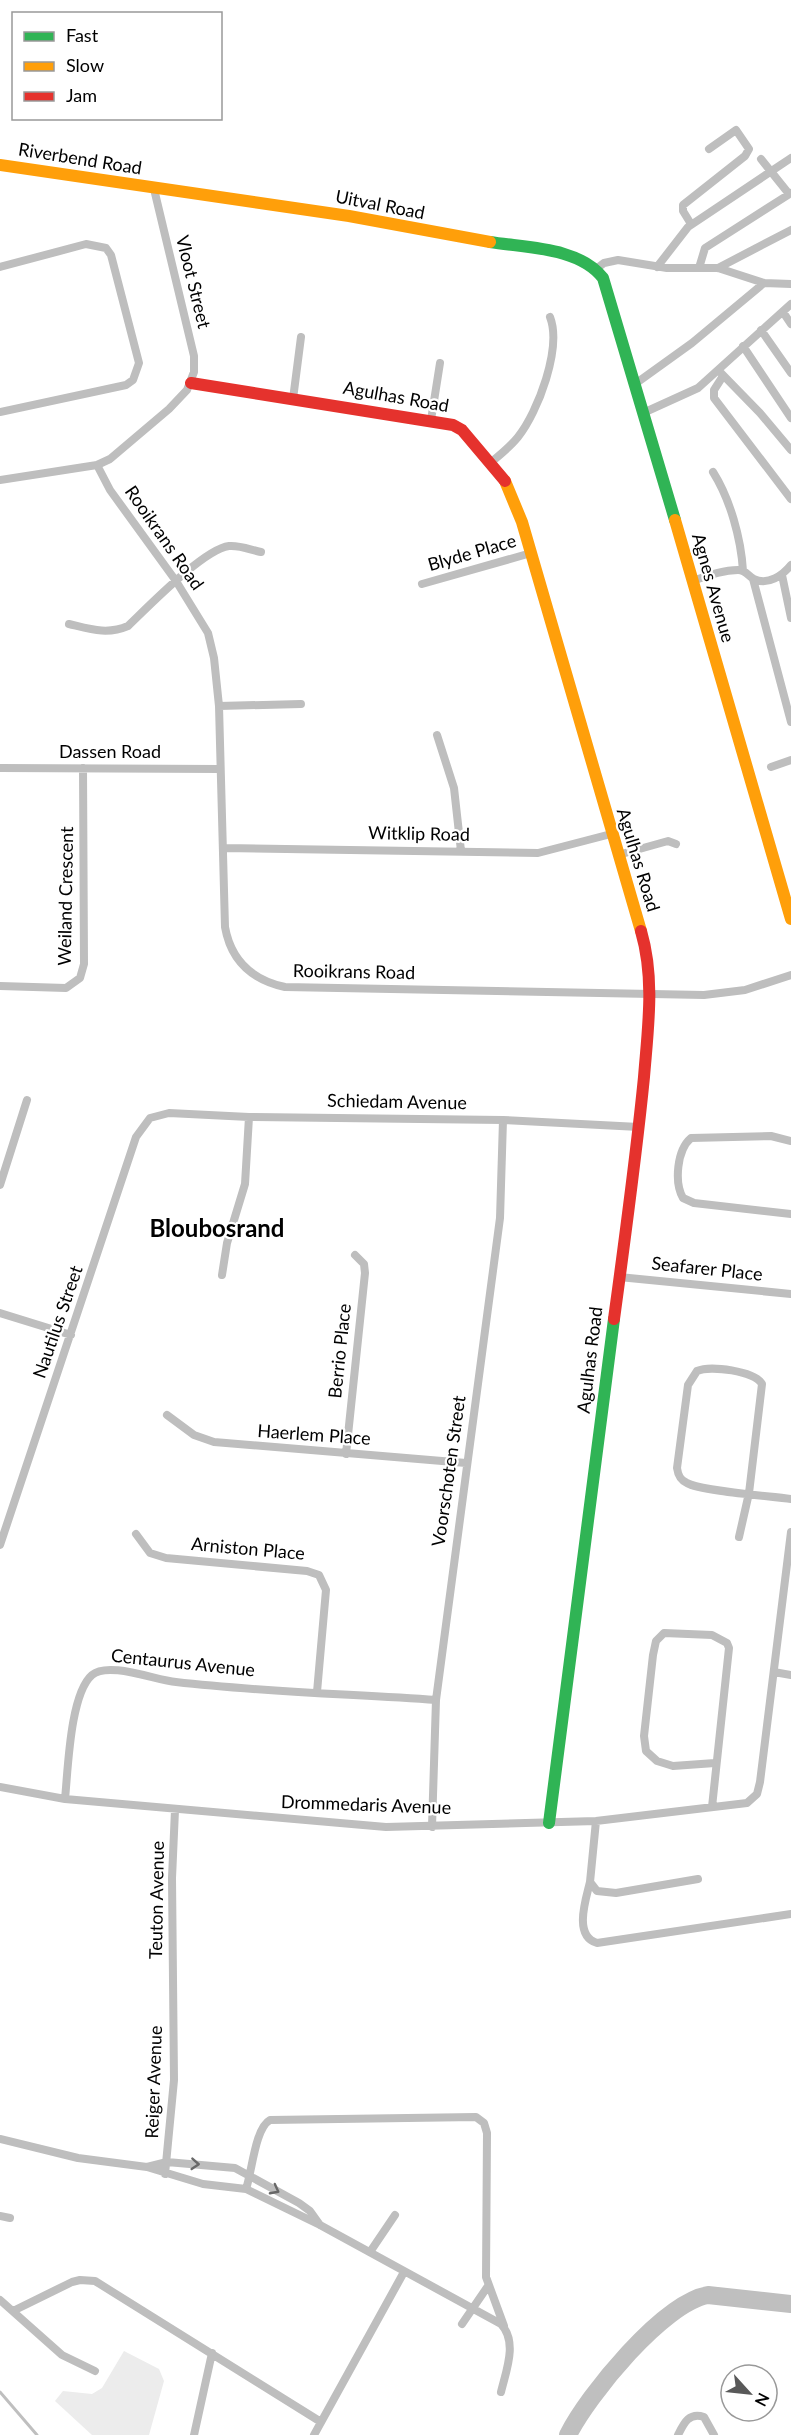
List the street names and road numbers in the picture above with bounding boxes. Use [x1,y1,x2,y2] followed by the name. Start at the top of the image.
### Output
[17,137,144,179] street label: Riverbend Road
[334,185,427,223] street label: Uitval Road
[172,233,216,331] street label: Vloot Street
[341,376,451,416] street label: Agulhas Road
[121,481,209,594] street label: Rooikrans Road
[425,529,518,575] street label: Blyde Place
[688,531,740,645] street label: Agnes Avenue
[59,740,161,762] street label: Dassen Road
[613,805,665,914] street label: Agulhas Road
[368,821,470,845] street label: Witklip Road
[53,826,77,966] street label: Weiland Crescent
[293,959,415,983] street label: Rooikrans Road
[327,1089,467,1113] street label: Schiedam Avenue
[650,1251,764,1285] street label: Seafarer Place
[28,1262,87,1381] street label: Nautilus Street
[323,1302,355,1399] street label: Berrio Place
[572,1305,606,1414] street label: Agulhas Road
[427,1393,470,1548] street label: Voorschoten Street
[257,1419,371,1449] street label: Haerlem Place
[190,1532,306,1564] street label: Arniston Place
[110,1644,256,1681] street label: Centaurus Avenue
[281,1790,452,1818] street label: Drommedaris Avenue
[144,1841,168,1959] street label: Teuton Avenue
[140,2025,166,2139] street label: Reiger Avenue

